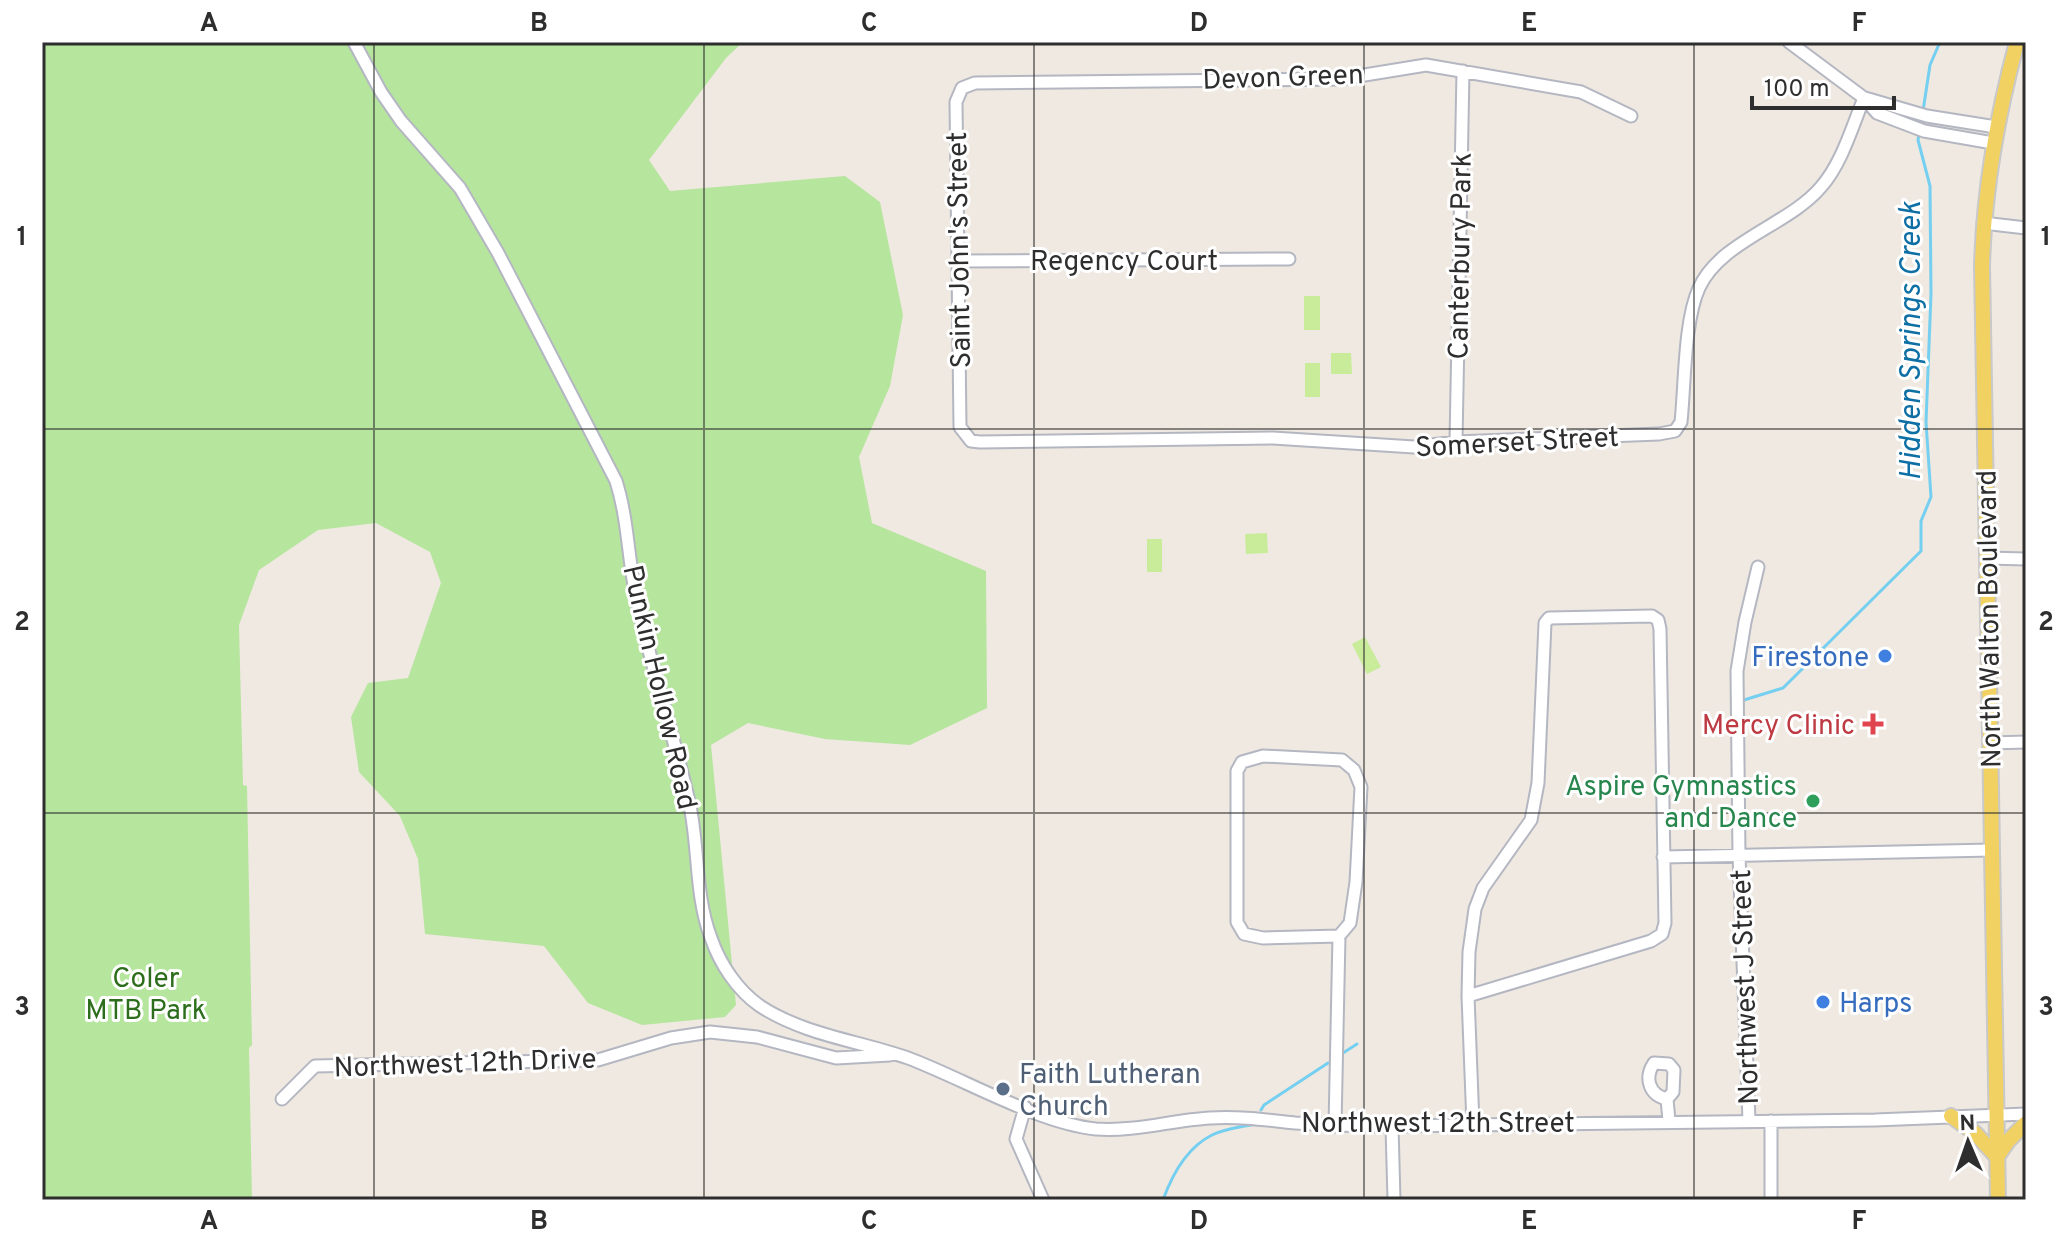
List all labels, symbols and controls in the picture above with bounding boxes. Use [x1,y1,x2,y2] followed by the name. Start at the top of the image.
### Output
[200,8,218,41] text: A
[530,8,548,41] text: B
[861,8,877,41] text: C
[1190,8,1208,41] text: D
[1521,8,1537,41] text: E
[1852,8,1867,41] text: F
[1202,58,1364,100] street label: Devon Green
[1752,60,1894,110] scale bar
[1764,75,1830,105] text: 100 m
[941,131,981,369] street label: Saint John's Street
[1442,152,1482,360] street label: Canterbury Park
[1894,200,1931,481] water label: Hidden Springs Creek
[17,222,27,255] text: 1
[2041,222,2051,255] text: 1
[1030,245,1218,281] street label: Regency Court
[1414,421,1620,467] street label: Somerset Street
[1970,470,2012,768] street label: North Walton Boulevard
[612,562,704,814] street label: Punkin Hollow Road
[14,607,30,640] text: 2
[2038,607,2054,640] text: 2
[1751,641,1869,677] place label: Firestone
[1876,647,1894,665] marker: Firestone
[1702,709,1855,745] place label: Mercy Clinic
[1862,713,1884,735] marker: Mercy Clinic
[1565,770,1797,838] place label: Aspire Gymnastics and Dance
[1804,792,1822,810] marker: Aspire Gymnastics and Dance
[1725,868,1769,1105] street label: Northwest J Street
[85,962,207,1030] park label: Coler MTB Park
[1839,987,1912,1023] place label: Harps
[14,992,30,1025] text: 3
[2038,992,2054,1025] text: 3
[1814,993,1832,1011] marker: Harps
[333,1042,597,1088] street label: Northwest 12th Drive
[1019,1058,1201,1126] place label: Faith Lutheran Church
[994,1080,1012,1098] marker: Faith Lutheran Church
[1928,1102,2008,1182] north arrow
[1301,1107,1575,1143] street label: Northwest 12th Street
[1959,1111,1976,1138] text: N
[200,1206,218,1239] text: A
[530,1206,548,1239] text: B
[861,1206,877,1239] text: C
[1190,1206,1208,1239] text: D
[1521,1206,1537,1239] text: E
[1852,1206,1867,1239] text: F

